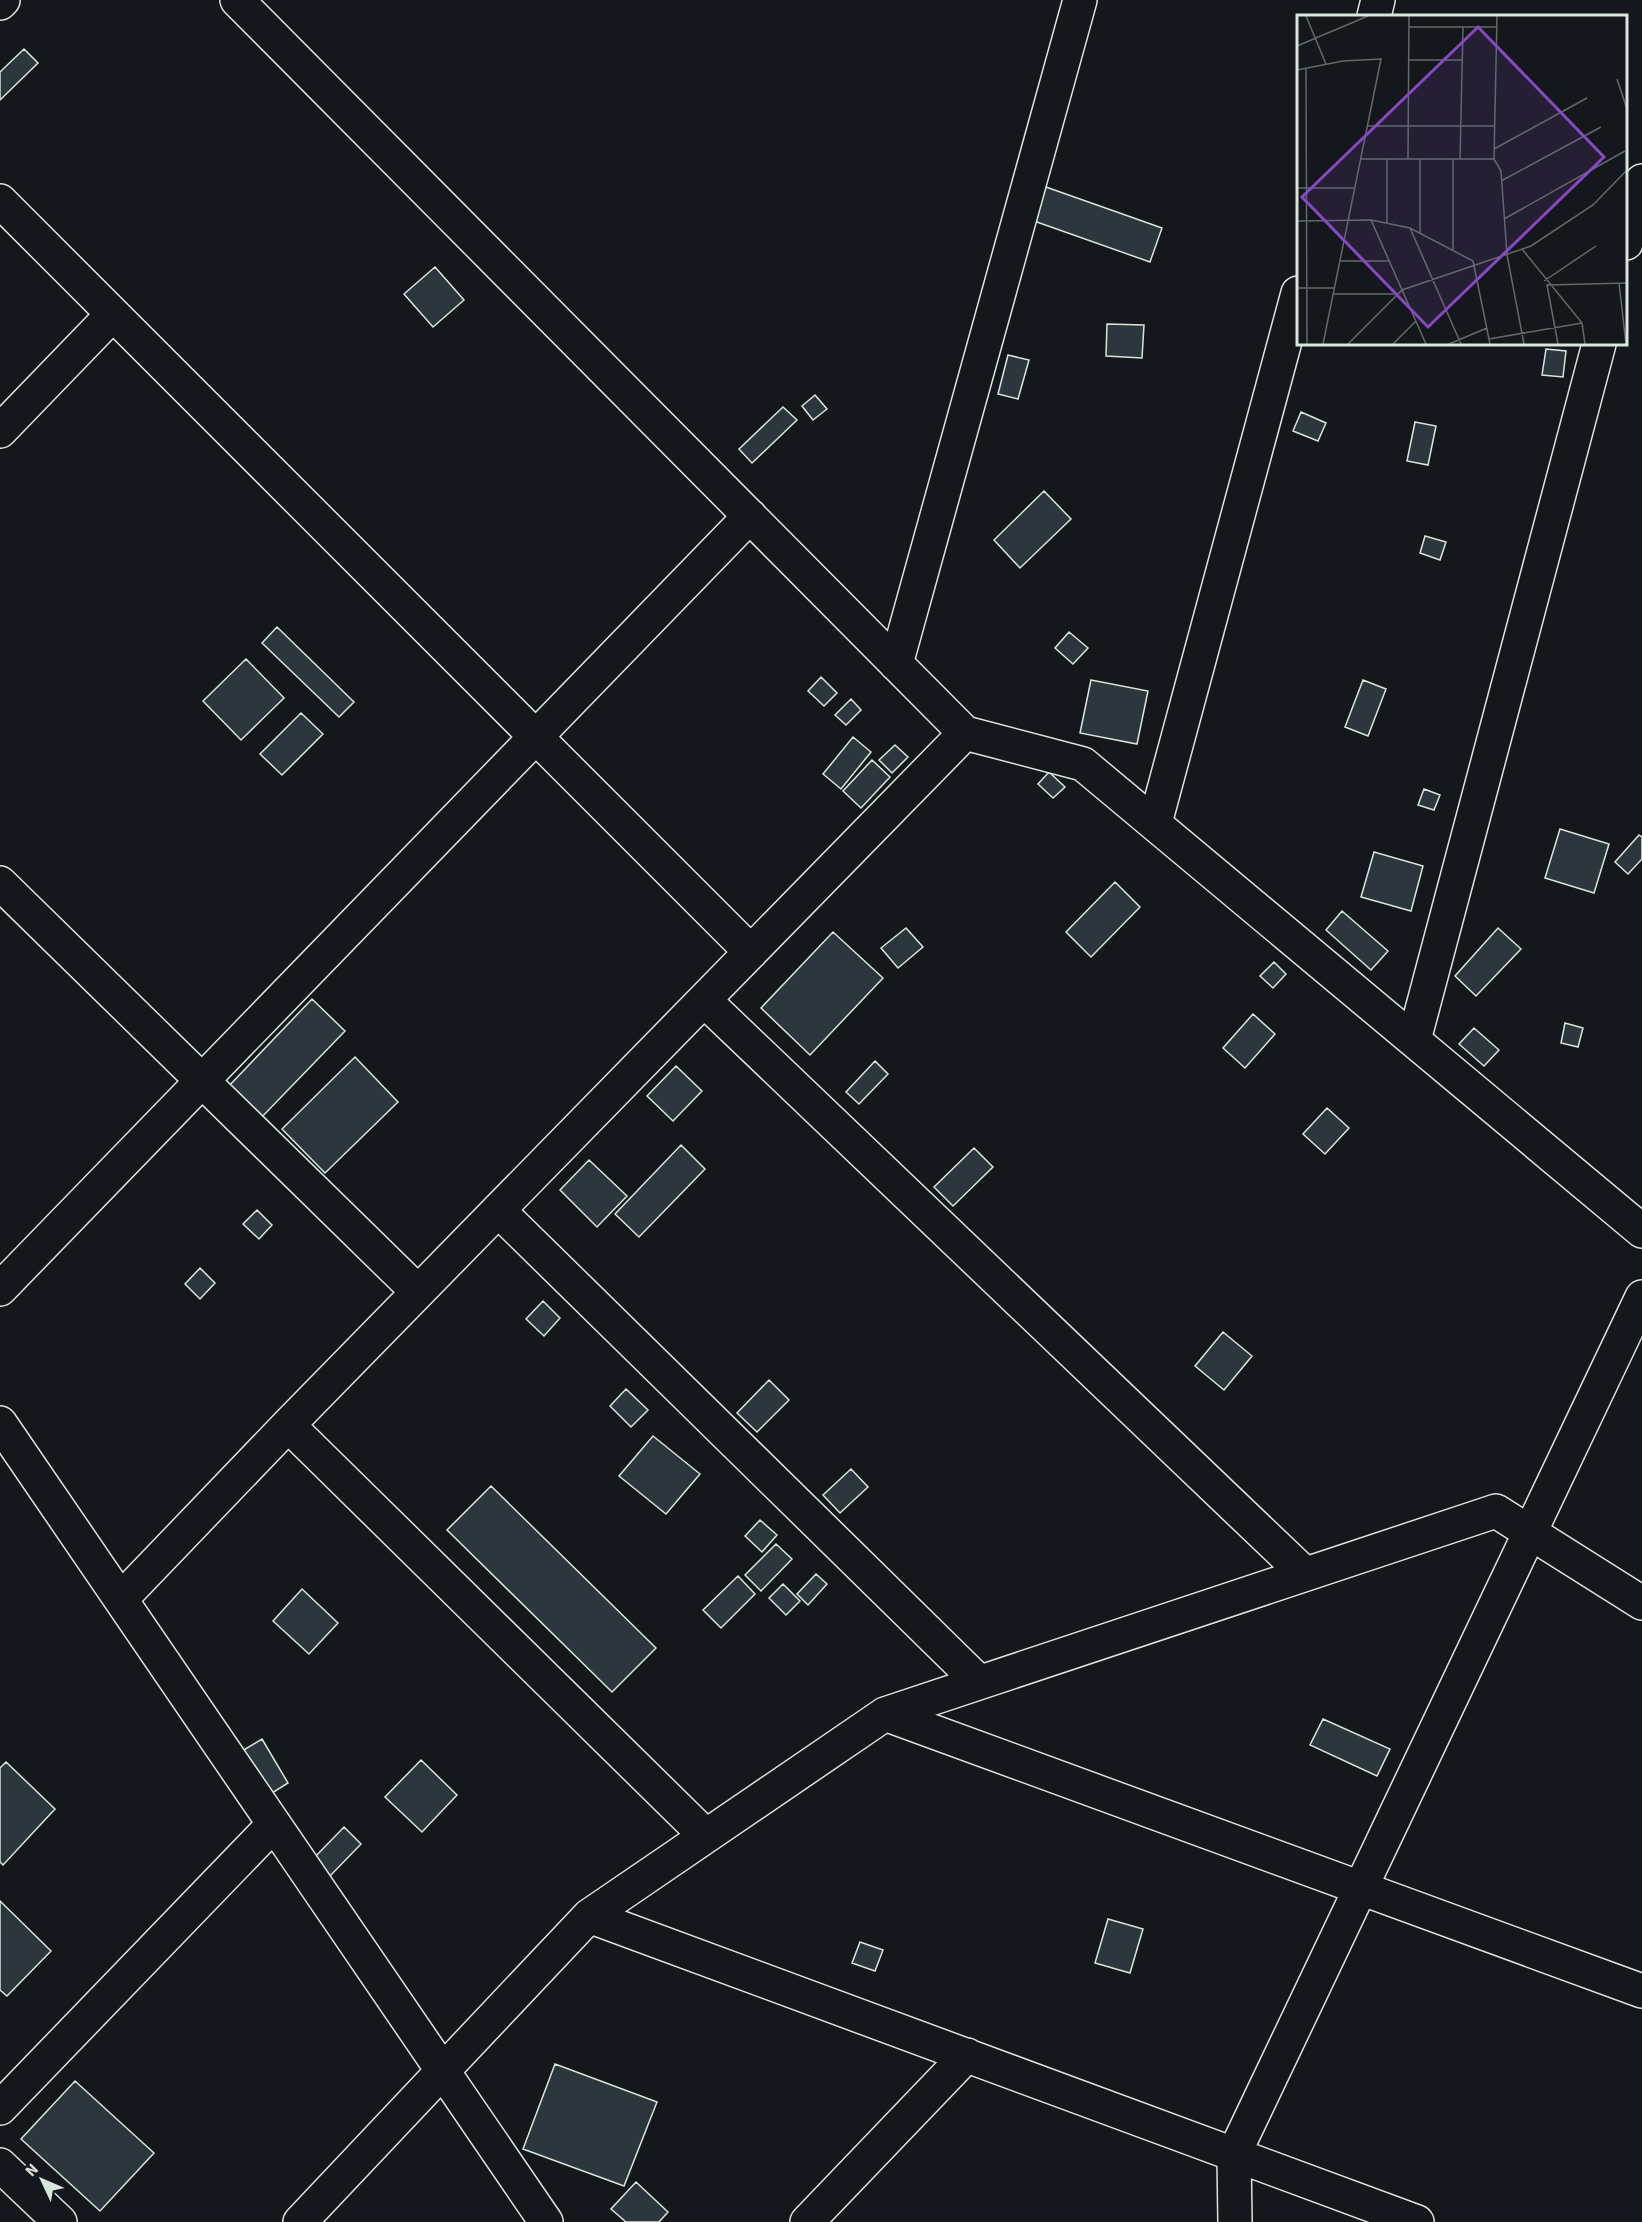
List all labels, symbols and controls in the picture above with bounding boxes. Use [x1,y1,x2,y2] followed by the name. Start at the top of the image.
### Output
[1297,15,1627,345] inset map
[12,2150,72,2210] north arrow
[20,2159,44,2182] text: N

